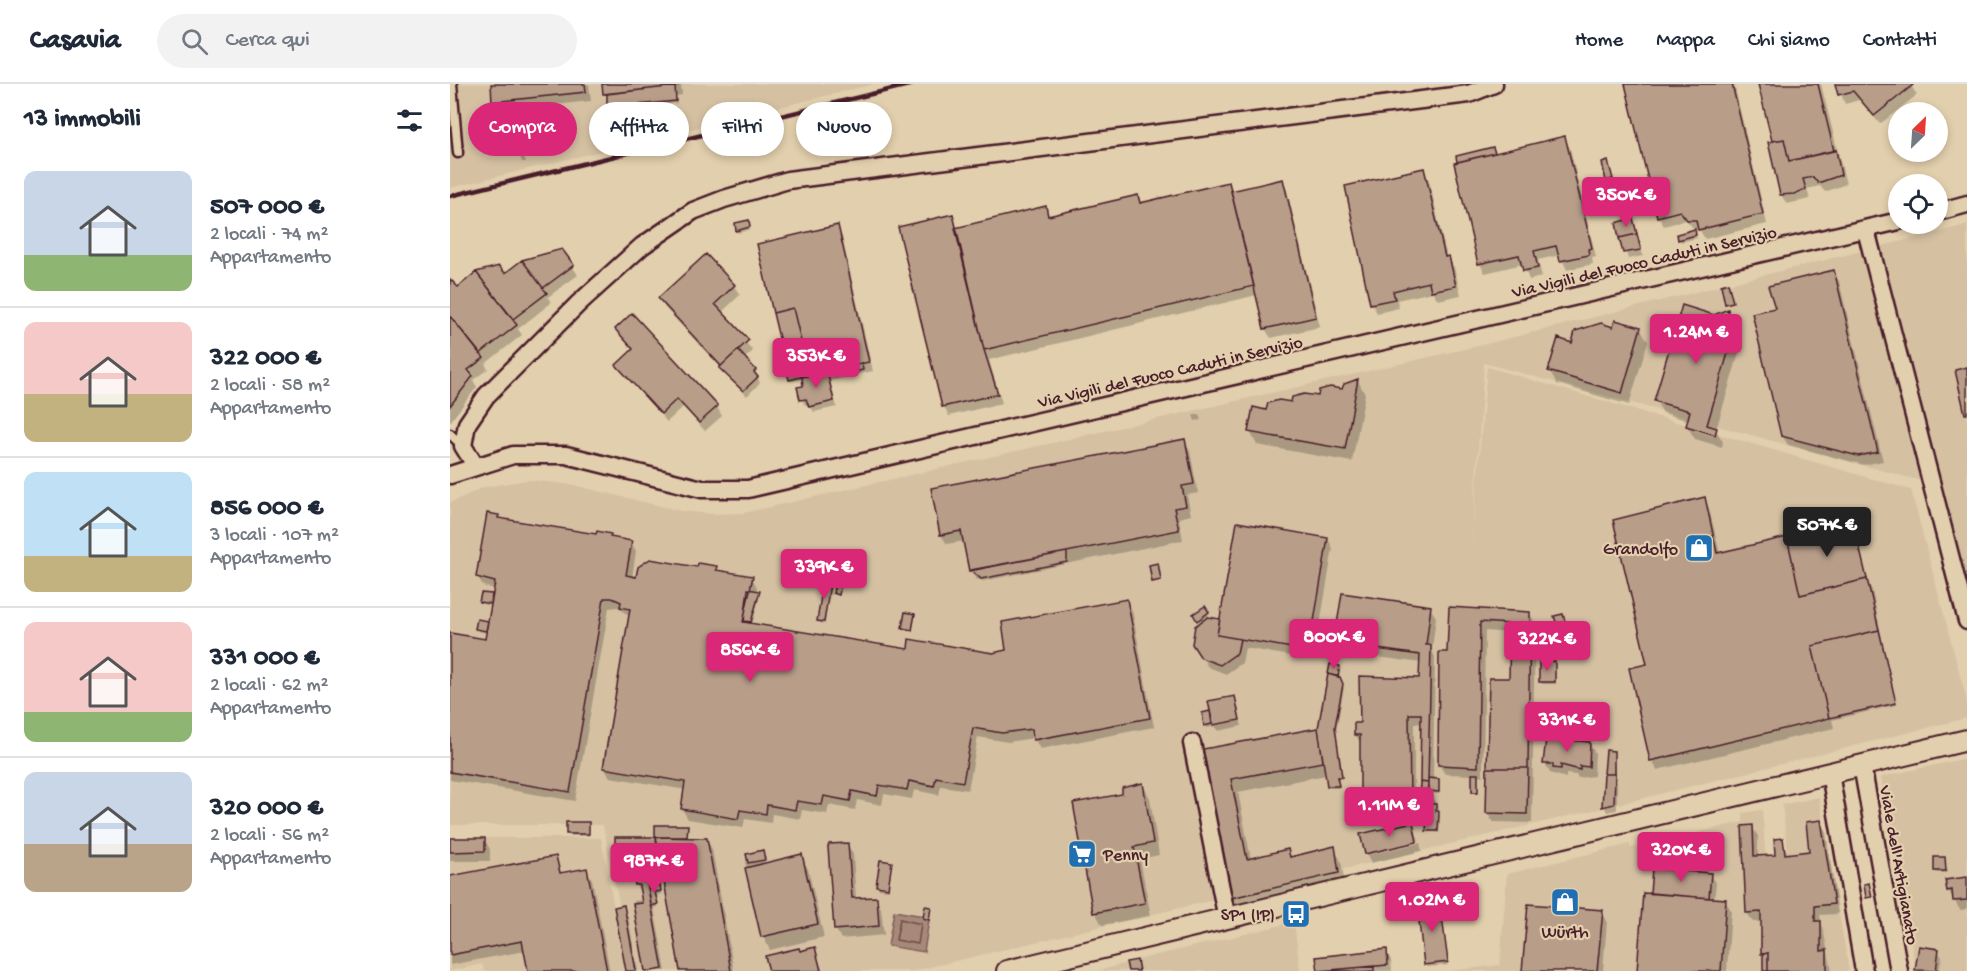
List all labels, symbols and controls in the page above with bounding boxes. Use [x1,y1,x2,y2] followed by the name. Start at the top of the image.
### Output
[157,14,577,68] search box
[30,25,121,58] text: Casavia
[178,25,211,58] icon: search
[226,28,310,54] text: Cerca qui
[1575,29,1623,54] text: Home
[1656,29,1715,54] text: Mappa
[1748,29,1830,54] text: Chi siamo
[1863,29,1937,54] text: Contatti
[468,102,577,156] chip: Compra
[589,102,689,156] chip: Affitta
[701,102,784,156] chip: Filtri
[796,102,892,156] chip: Nuovo
[1888,102,1948,162] north arrow
[1888,102,1948,234] map controls
[393,104,426,137] icon: filters
[24,105,141,136] text: 13 immobili
[1888,174,1948,234] button: locate
[1577,177,1675,228] pin: 350K €
[1596,185,1656,208] text: 350K €
[210,193,324,224] text: 507 000 €
[72,195,144,267] icon: home
[1509,223,1779,304] street label: Via Vigili del Fuoco Caduti in Servizio
[210,224,328,247] text: 2 locali · 74 m²
[210,247,332,270] text: Appartamento
[1641,314,1751,365] pin: 1.24M €
[1664,322,1728,345] text: 1.24M €
[1035,333,1305,414] street label: Via Vigili del Fuoco Caduti in Servizio
[767,338,865,389] pin: 353K €
[210,344,321,375] text: 322 000 €
[72,346,144,418] icon: home
[787,346,845,369] text: 353K €
[210,375,330,398] text: 2 locali · 58 m²
[210,398,332,421] text: Appartamento
[210,494,323,525] text: 856 000 €
[72,496,144,568] icon: home
[1778,507,1876,558] pin: 507K €
[1797,515,1857,538] text: 507K €
[210,525,339,548] text: 3 locali · 107 m²
[1683,532,1715,564] shop icon: Grandolfo
[1603,540,1678,561] place label: Grandolfo
[210,548,332,571] text: Appartamento
[775,549,873,600] pin: 339K €
[795,557,853,580] text: 339K €
[1285,619,1383,670] pin: 800K €
[1498,621,1596,672] pin: 322K €
[1303,627,1365,650] text: 800K €
[1518,629,1576,652] text: 322K €
[701,632,799,683] pin: 856K €
[720,640,780,663] text: 856K €
[210,644,320,675] text: 331 000 €
[72,646,144,718] icon: home
[210,675,329,698] text: 2 locali · 62 m²
[210,698,332,721] text: Appartamento
[1518,702,1616,753] pin: 331K €
[1539,710,1595,733] text: 331K €
[1873,783,1922,947] street label: Viale dell'Artigianato
[1334,787,1444,838] pin: 1.11M €
[210,794,323,825] text: 320 000 €
[1358,795,1420,818] text: 1.11M €
[72,796,144,868] icon: home
[210,825,329,848] text: 2 locali · 56 m²
[1632,832,1730,883] pin: 320K €
[1066,838,1098,870] supermarket icon: Penny
[1651,840,1711,863] text: 320K €
[605,843,703,894] pin: 987K €
[1102,846,1148,867] place label: Penny
[210,848,332,871] text: Appartamento
[624,851,684,874] text: 987K €
[1377,882,1487,933] pin: 1.02M €
[1549,886,1581,918] shop icon: Würth
[1399,890,1465,913] text: 1.02M €
[1280,898,1312,930] bus stop icon: SP1 (IP)
[1221,906,1275,927] place label: SP1 (IP)
[1541,923,1589,944] place label: Würth

